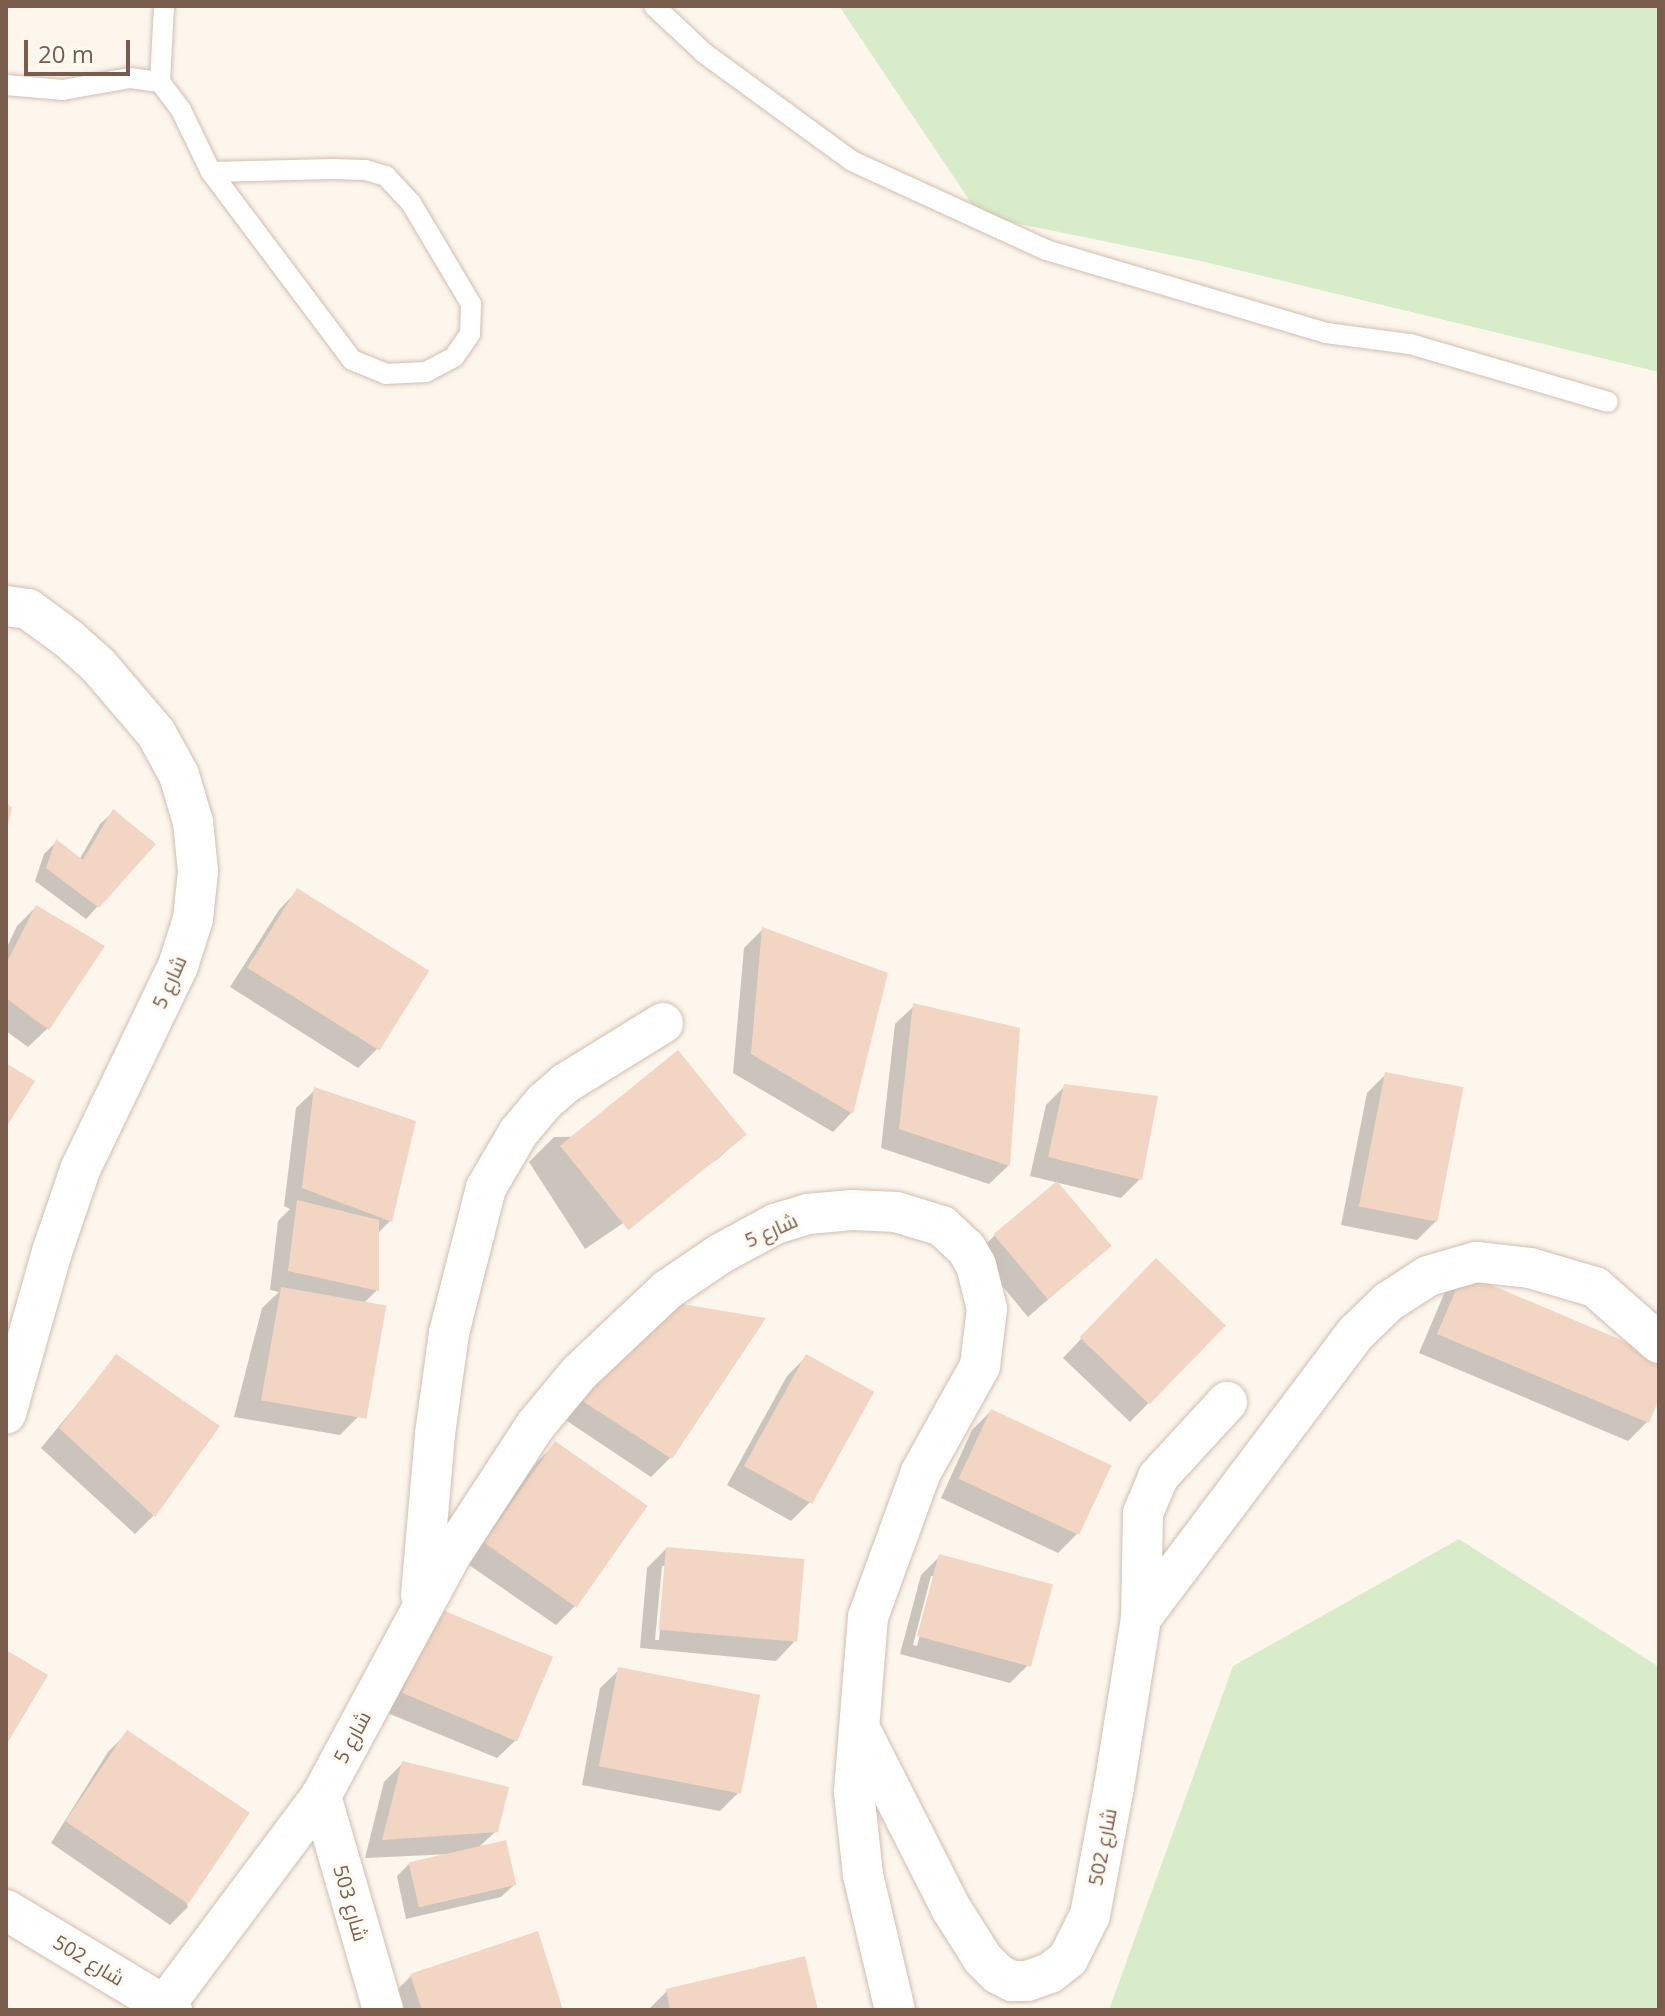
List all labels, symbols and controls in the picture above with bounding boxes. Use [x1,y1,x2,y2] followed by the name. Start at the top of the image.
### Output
[28,24,134,74] scale bar
[38,37,94,70] text: 20 m
[147,952,191,1012] street label: شارع 5
[741,1208,801,1252] street label: شارع 5
[328,1707,376,1767] street label: شارع 5
[1083,1806,1121,1888] street label: شارع 502
[329,1862,373,1944] street label: شارع 503
[49,1930,129,1990] street label: شارع 502

